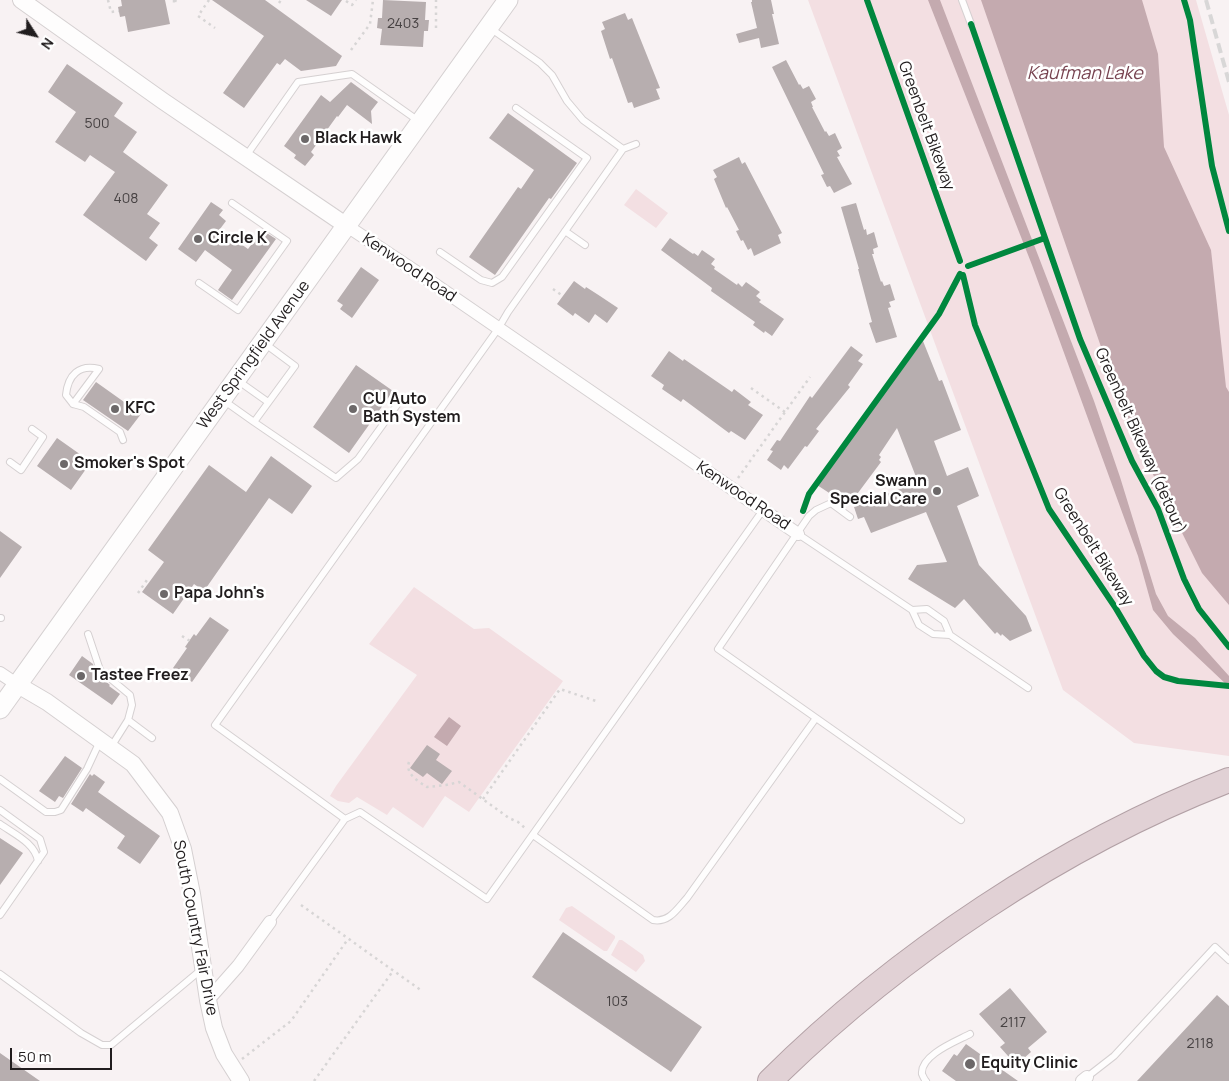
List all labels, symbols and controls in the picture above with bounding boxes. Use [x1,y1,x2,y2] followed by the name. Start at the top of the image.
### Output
[10,10,60,60] north arrow
[387,16,419,32] house number: 2403
[37,34,58,53] text: N
[894,59,958,193] street label: Greenbelt Bikeway
[1027,63,1143,85] water label: Kaufman Lake
[84,116,110,132] house number: 500
[315,129,402,149] place label: Black Hawk
[299,133,311,145] marker: Black Hawk
[114,191,138,207] house number: 408
[208,229,267,249] place label: Circle K
[358,230,460,306] street label: Kenwood Road
[192,233,204,245] marker: Circle K
[194,277,314,433] street label: West Springfield Avenue
[1090,345,1190,537] street label: Greenbelt Bikeway (detour)
[363,390,461,428] place label: CU Auto Bath System
[125,399,156,419] place label: KFC
[109,403,121,415] marker: KFC
[347,403,359,415] marker: CU Auto Bath System
[74,454,185,474] place label: Smoker's Spot
[58,458,70,470] marker: Smoker's Spot
[692,458,794,534] street label: Kenwood Road
[830,472,927,510] place label: Swann Special Care
[1049,484,1137,610] street label: Greenbelt Bikeway
[931,485,943,497] marker: Swann Special Care
[174,584,264,604] place label: Papa John's
[158,588,170,600] marker: Papa John's
[91,666,189,686] place label: Tastee Freez
[75,670,87,682] marker: Tastee Freez
[169,839,221,1017] street label: South Country Fair Drive
[606,994,628,1010] house number: 103
[1000,1015,1026,1031] house number: 2117
[1186,1036,1214,1052] house number: 2118
[12,1038,115,1070] scale bar
[18,1046,52,1067] text: 50 m
[981,1054,1078,1074] place label: Equity Clinic
[963,1057,977,1071] marker: Equity Clinic

